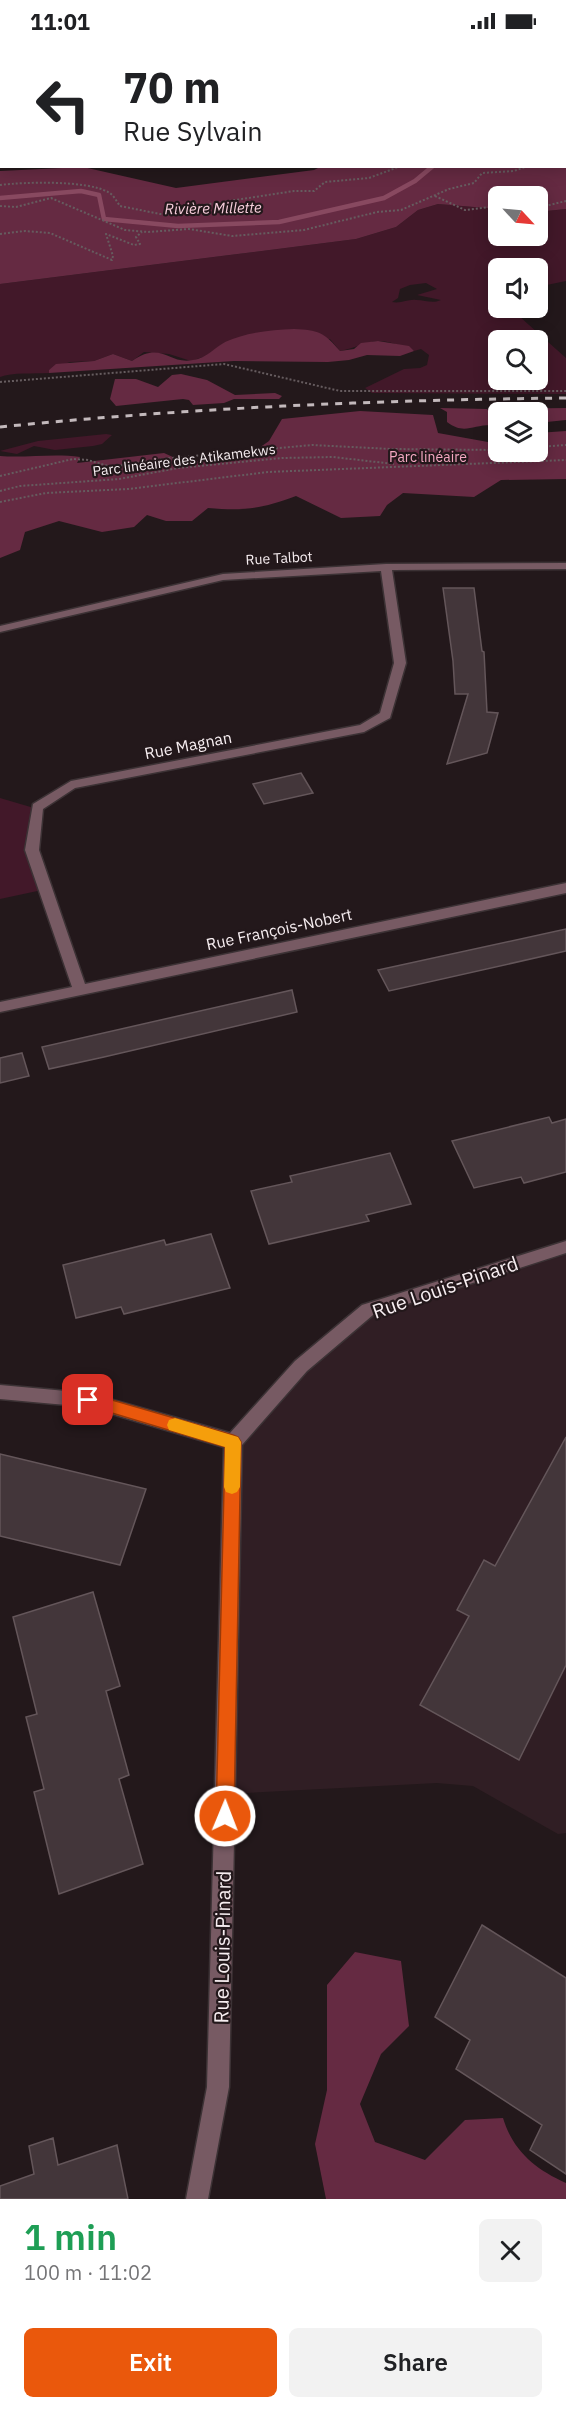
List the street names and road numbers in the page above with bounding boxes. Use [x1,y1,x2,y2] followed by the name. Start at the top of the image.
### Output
[92,440,277,480] street label: Parc linéaire des Atikamekws
[245,547,313,569] street label: Rue Talbot
[143,727,233,763] street label: Rue Magnan
[204,904,354,954] street label: Rue François-Nobert
[368,1249,522,1325] street label: Rue Louis-Pinard
[207,1870,237,2024] street label: Rue Louis-Pinard

